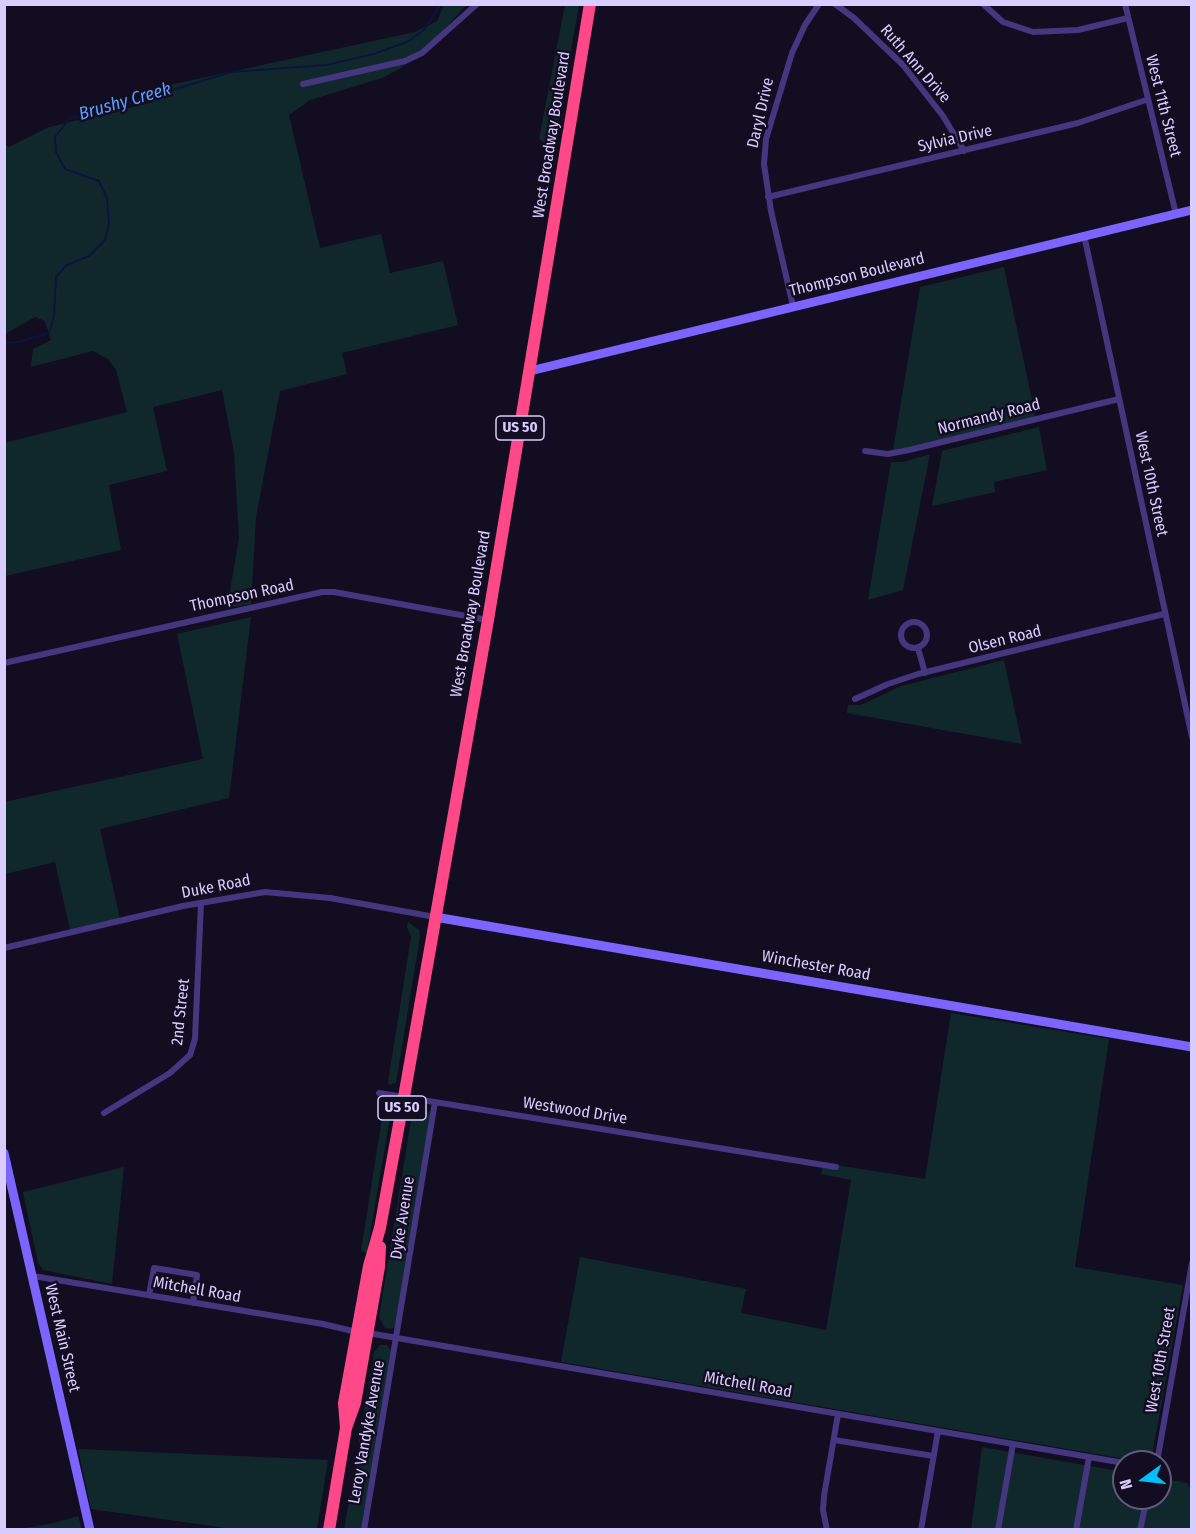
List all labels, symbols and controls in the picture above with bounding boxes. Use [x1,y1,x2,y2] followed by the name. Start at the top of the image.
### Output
[876,21,954,107] street label: Ruth Ann Drive
[529,50,575,220] street label: West Broadway Boulevard
[1141,53,1185,159] street label: West 11th Street
[744,76,778,150] street label: Daryl Drive
[76,79,174,125] water label: Brushy Creek
[916,121,994,157] street label: Sylvia Drive
[787,249,927,301] street label: Thompson Boulevard
[936,395,1042,439] street label: Normandy Road
[496,416,544,440] road number: US 50
[1130,430,1172,538] street label: West 10th Street
[447,529,495,699] street label: West Broadway Boulevard
[188,576,296,616] street label: Thompson Road
[967,622,1043,658] street label: Olsen Road
[180,871,252,903] street label: Duke Road
[760,947,872,985] street label: Winchester Road
[168,978,194,1046] street label: 2nd Street
[521,1093,629,1129] street label: Westwood Drive
[378,1096,426,1120] road number: US 50
[387,1175,419,1261] street label: Dyke Avenue
[152,1273,242,1307] street label: Mitchell Road
[40,1282,84,1394] street label: West Main Street
[1142,1306,1180,1414] street label: West 10th Street
[345,1359,389,1505] street label: Leroy Vandyke Avenue
[703,1368,793,1402] street label: Mitchell Road
[1112,1450,1172,1510] north arrow
[1116,1477,1136,1491] text: N

